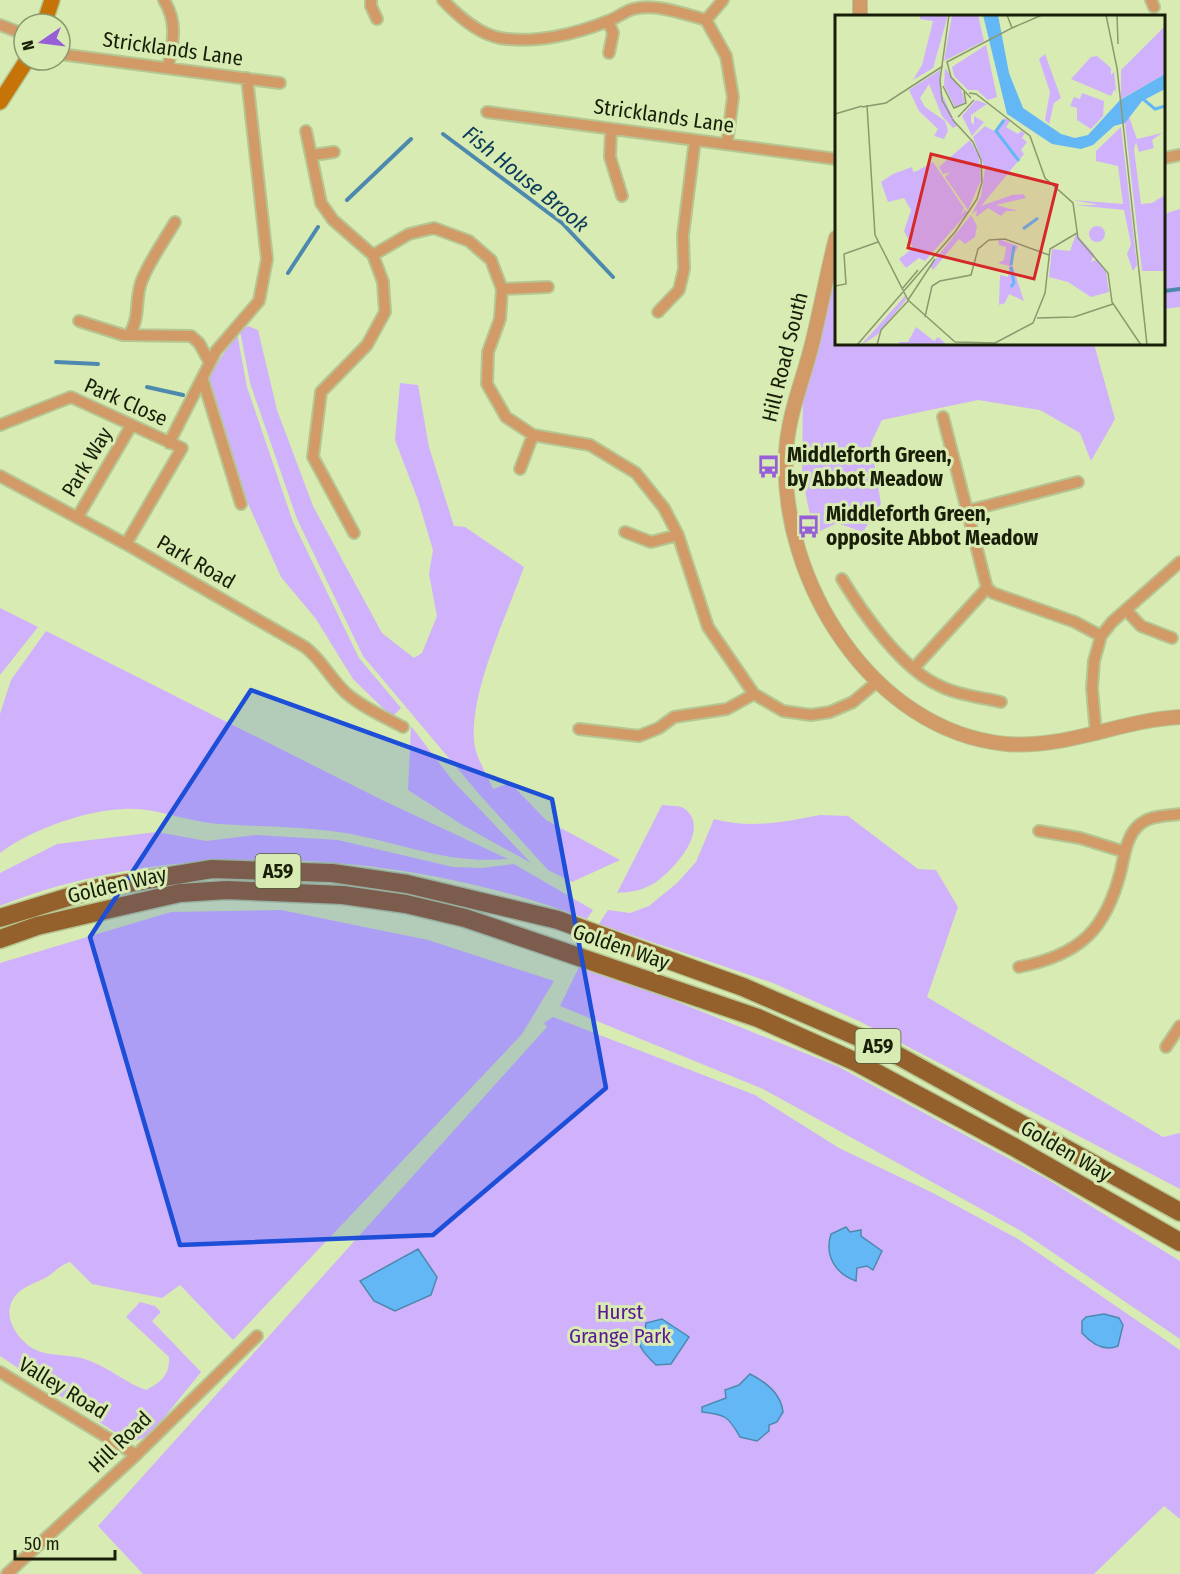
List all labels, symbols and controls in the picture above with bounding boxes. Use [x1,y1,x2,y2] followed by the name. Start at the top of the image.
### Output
[12,12,72,72] north arrow
[835,15,1165,345] inset map
[101,26,245,72] street label: Stricklands Lane
[18,39,38,52] text: N
[592,93,736,139] street label: Stricklands Lane
[458,120,595,238] water label: Fish House Brook
[756,289,814,425] street label: Hill Road South
[80,372,172,432] street label: Park Close
[56,422,118,502] street label: Park Way
[787,442,952,492] place label: Middleforth Green, by Abbot Meadow
[756,454,782,480] bus stop icon: Middleforth Green, by Abbot Meadow
[826,501,1039,551] place label: Middleforth Green, opposite Abbot Meadow
[795,513,821,539] bus stop icon: Middleforth Green, opposite Abbot Meadow
[152,529,240,595] street label: Park Road
[256,854,300,888] road number: A59
[65,861,170,909] street label: Golden Way
[569,918,673,976] street label: Golden Way
[856,1029,900,1063] road number: A59
[1016,1115,1117,1188] street label: Golden Way
[569,1299,671,1349] park label: Hurst Grange Park
[14,1351,112,1425] street label: Valley Road
[83,1406,157,1478] street label: Hill Road
[15,1523,116,1561] scale bar
[24,1533,60,1555] text: 50 m

